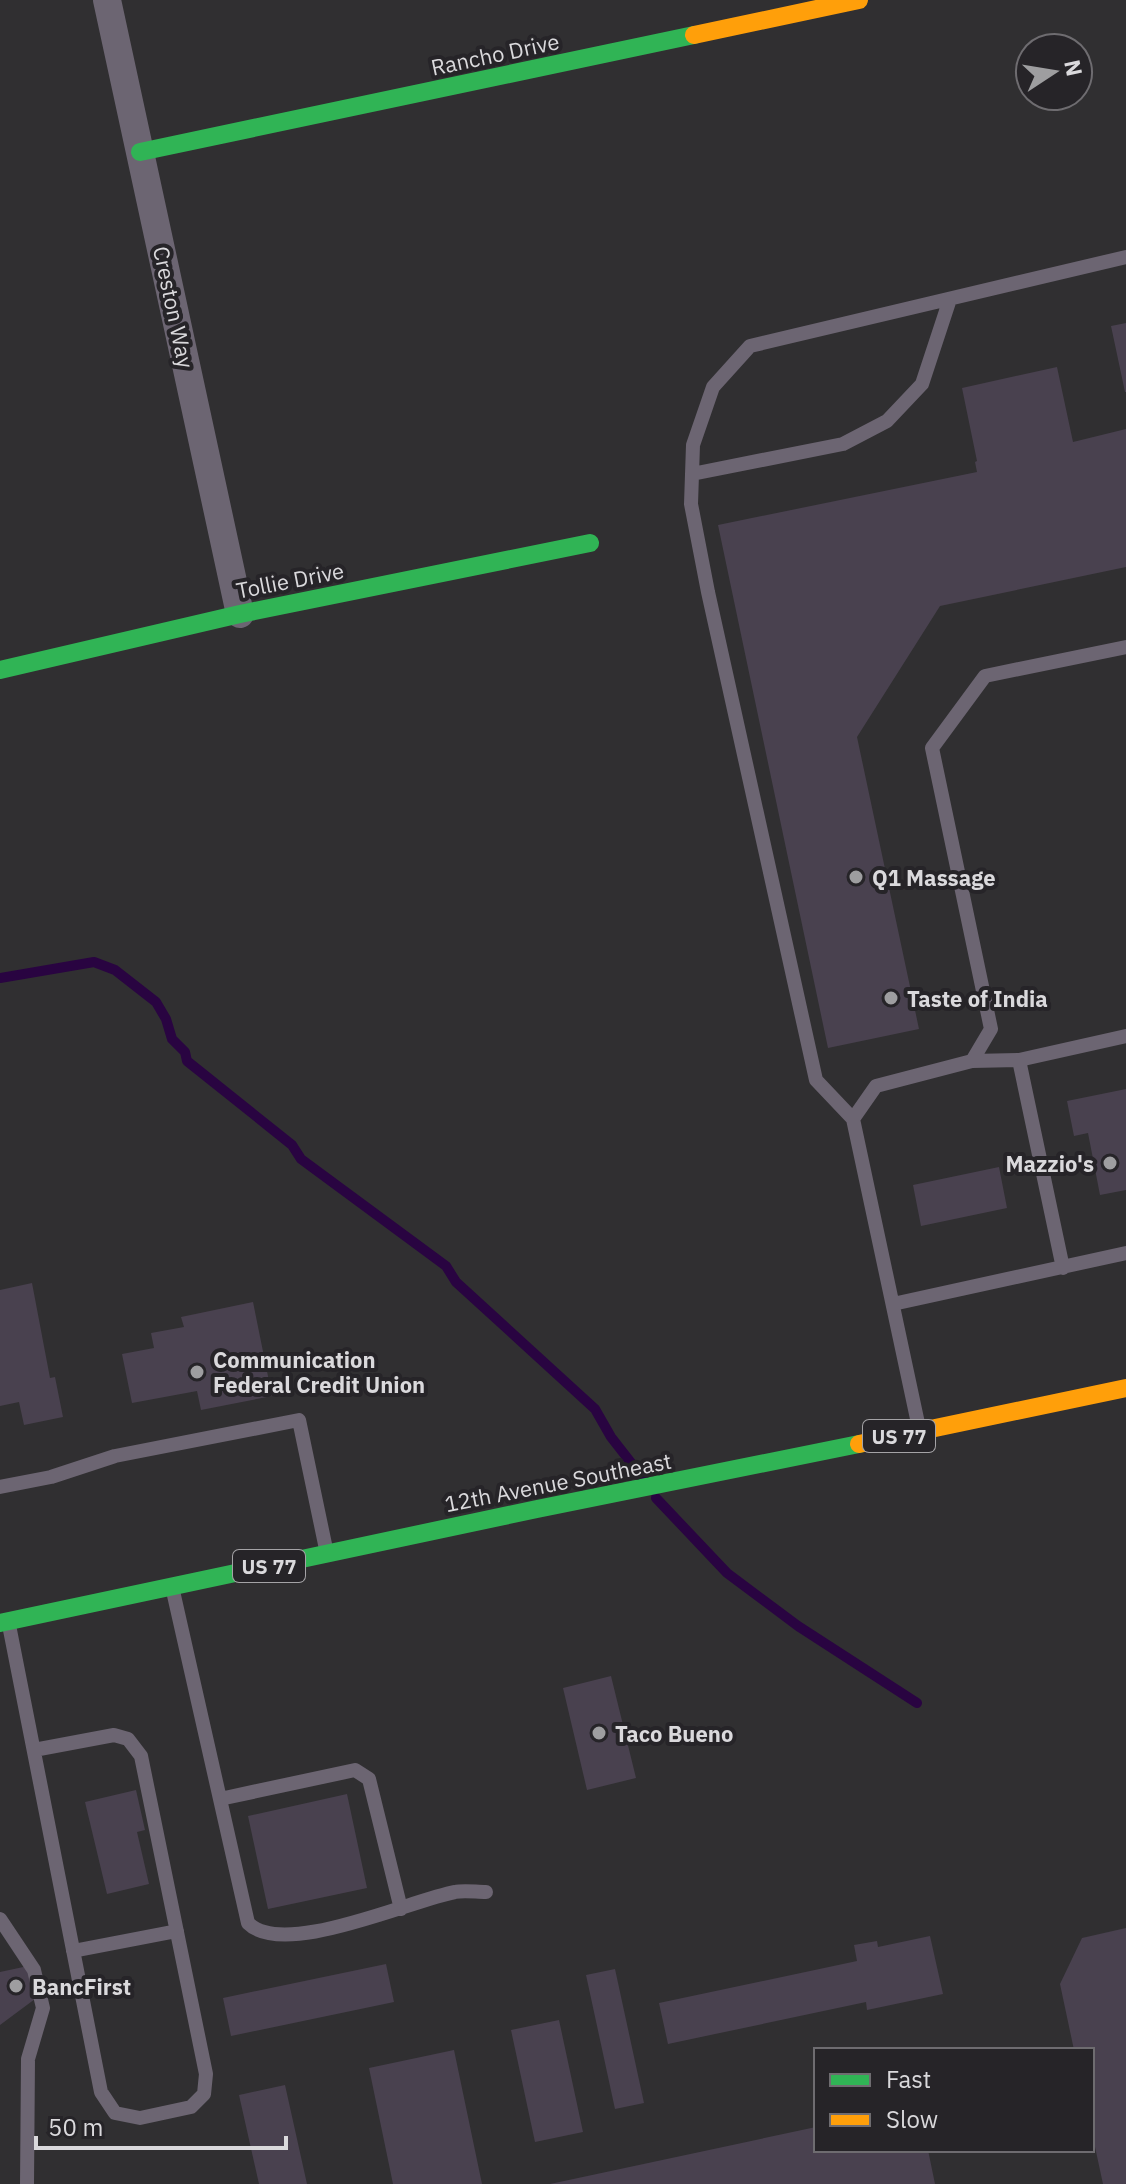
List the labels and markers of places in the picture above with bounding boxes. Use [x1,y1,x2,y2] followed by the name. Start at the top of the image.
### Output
[872,863,996,892] place label: Q1 Massage
[847,868,865,886] marker: Q1 Massage
[907,984,1048,1013] place label: Taste of India
[882,989,900,1007] marker: Taste of India
[1005,1149,1094,1178] place label: Mazzio's
[1101,1154,1119,1172] marker: Mazzio's
[213,1345,425,1399] place label: Communication Federal Credit Union
[188,1363,206,1381] marker: Communication Federal Credit Union
[615,1719,733,1748] place label: Taco Bueno
[590,1724,608,1742] marker: Taco Bueno
[32,1972,131,2001] place label: BancFirst
[7,1977,25,1995] marker: BancFirst

